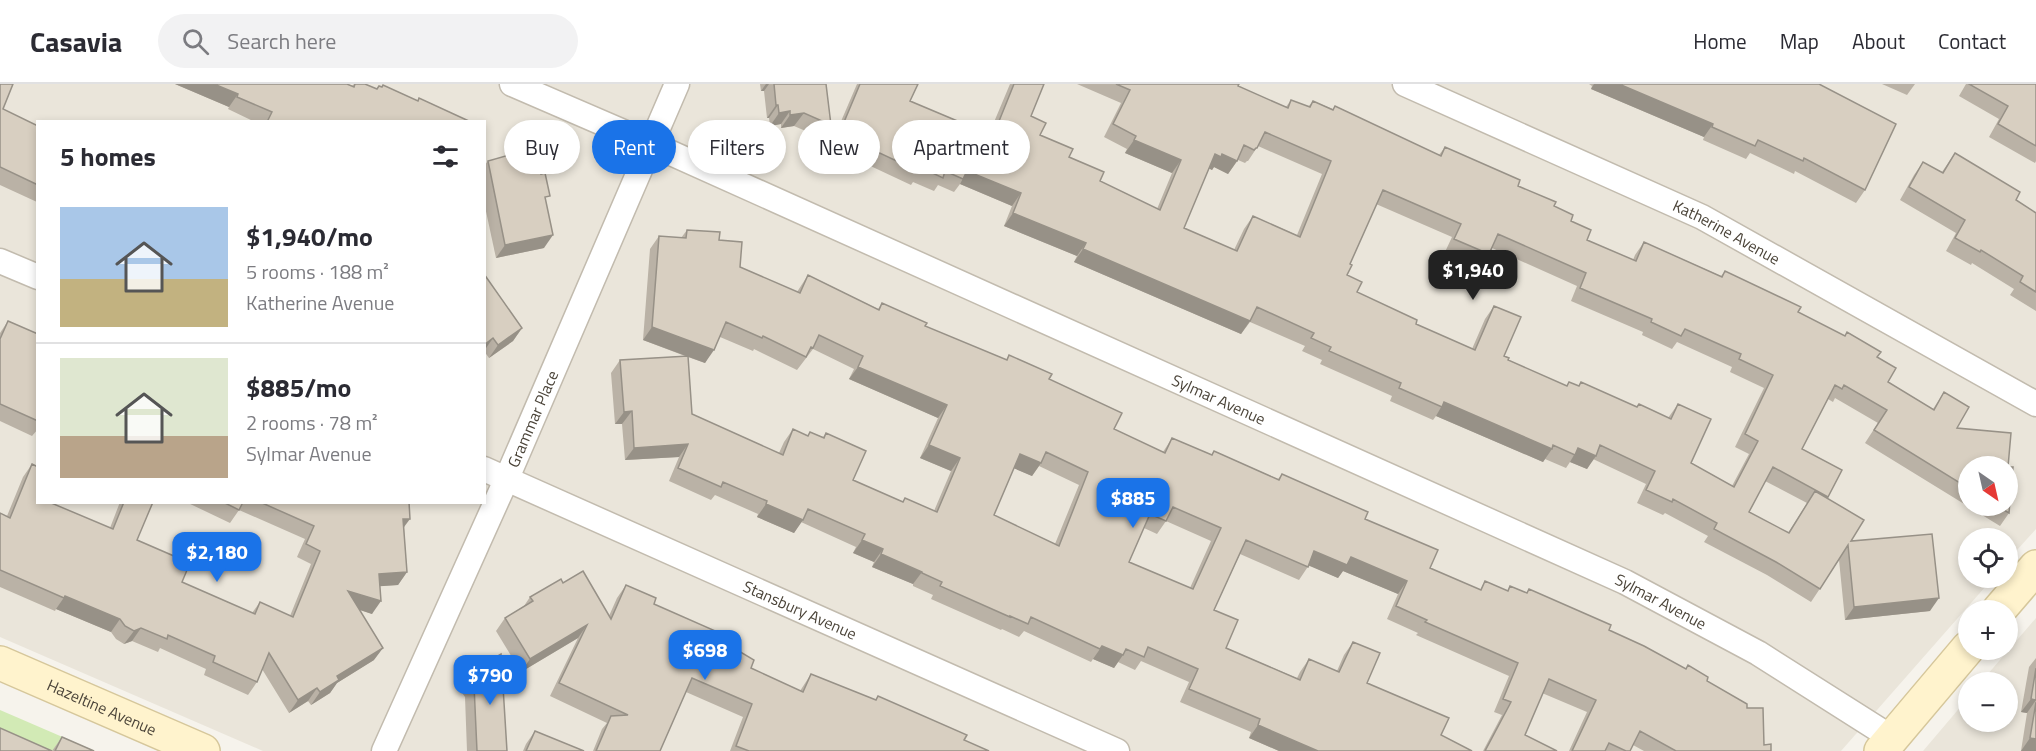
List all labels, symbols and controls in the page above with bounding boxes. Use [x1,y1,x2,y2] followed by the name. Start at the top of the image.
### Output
[158,14,578,68] search box
[30,20,122,63] text: Casavia
[227,24,336,58] text: Search here
[179,25,212,58] icon: search
[1693,25,1747,57] text: Home
[1780,25,1819,57] text: Map
[1852,25,1905,57] text: About
[1938,25,2006,57] text: Contact
[504,120,580,174] chip: Buy
[592,120,676,174] chip: Rent
[688,120,786,174] chip: Filters
[798,120,880,174] chip: New
[892,120,1030,174] chip: Apartment
[60,137,156,176] text: 5 homes
[429,140,462,173] icon: filters
[1669,193,1785,270] street label: Katherine Avenue
[246,217,373,256] text: $1,940/mo
[108,231,180,303] icon: home
[1424,250,1522,301] pin: $1,940
[1442,254,1504,285] text: $1,940
[246,256,389,287] text: 5 rooms · 188 m²
[246,287,394,318] text: Katherine Avenue
[501,366,564,471] street label: Grammar Place
[246,368,351,407] text: $885/mo
[1168,368,1270,431] street label: Sylmar Avenue
[108,382,180,454] icon: home
[246,407,378,438] text: 2 rooms · 78 m²
[246,438,372,469] text: Sylmar Avenue
[1958,456,2018,516] north arrow
[1958,456,2018,732] map controls
[1097,478,1169,529] pin: $885
[1111,482,1155,513] text: $885
[1958,528,2018,588] button: locate
[168,532,266,583] pin: $2,180
[186,536,248,567] text: $2,180
[1611,567,1711,635] street label: Sylmar Avenue
[739,574,861,646] street label: Stansbury Avenue
[1958,600,2018,660] button: +
[669,630,741,681] pin: $698
[683,634,727,665] text: $698
[454,655,526,706] pin: $790
[468,659,512,690] text: $790
[1958,672,2018,732] button: −
[43,673,160,741] street label: Hazeltine Avenue

